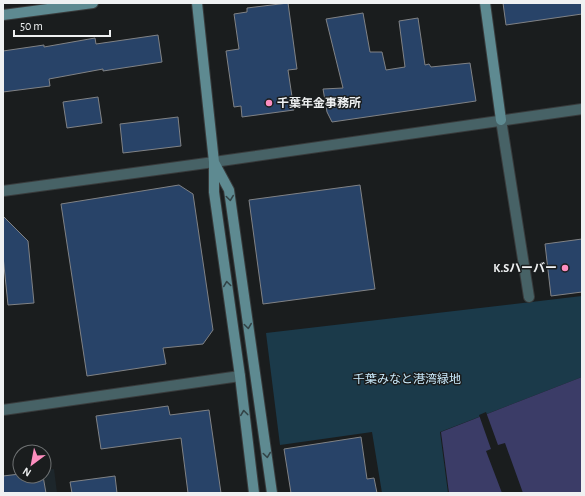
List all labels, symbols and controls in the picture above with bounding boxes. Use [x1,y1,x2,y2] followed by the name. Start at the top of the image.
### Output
[14,12,110,38] scale bar
[20,20,43,32] text: 50 m
[277,96,361,109] place label: 千葉年金事務所
[264,98,274,108] marker: 千葉年金事務所
[225,195,234,201] one-way arrow
[493,261,557,274] place label: K.Sハーバー
[560,263,570,273] marker: K.Sハーバー
[223,281,232,287] one-way arrow
[243,323,252,329] one-way arrow
[353,372,461,385] park label: 千葉みなと港湾緑地
[240,410,249,416] one-way arrow
[12,444,52,484] north arrow
[262,452,271,458] one-way arrow
[21,465,33,479] text: N

